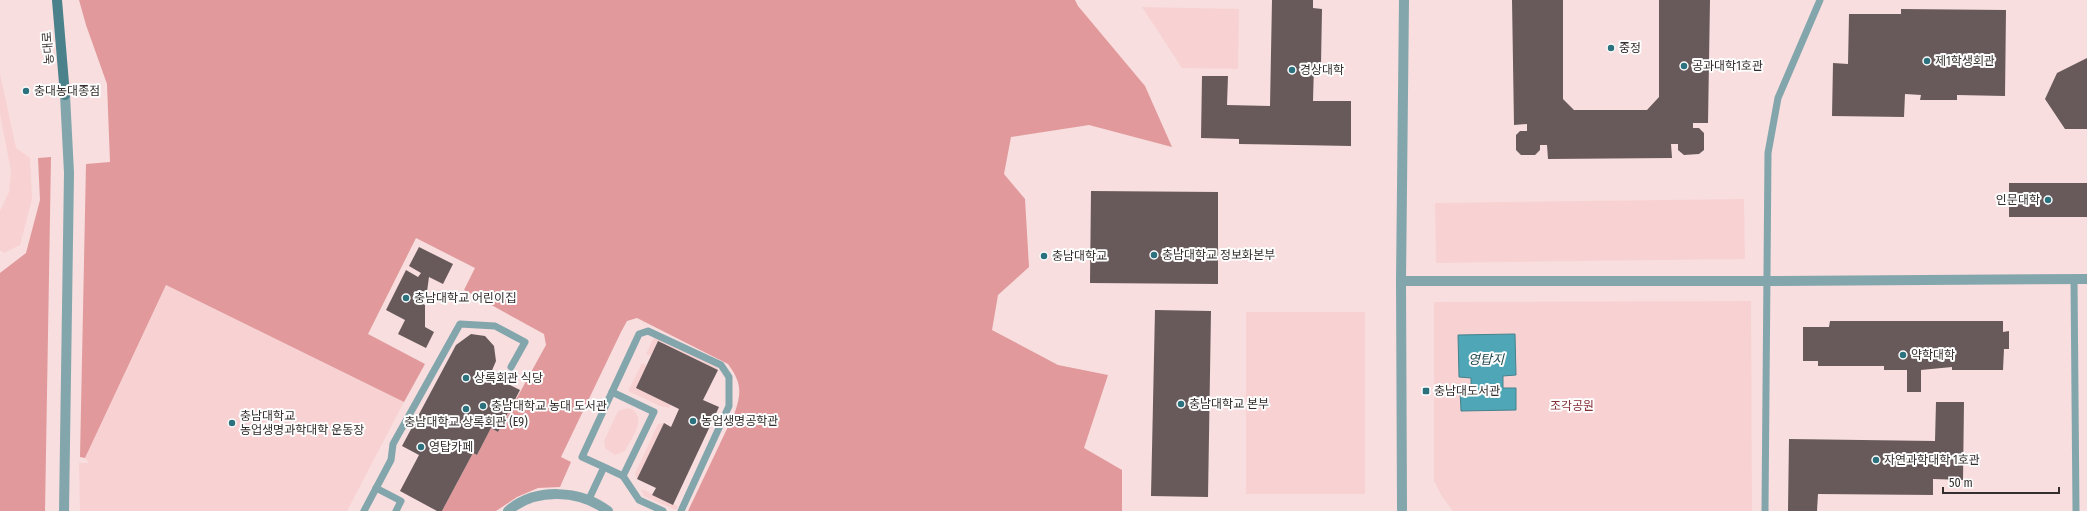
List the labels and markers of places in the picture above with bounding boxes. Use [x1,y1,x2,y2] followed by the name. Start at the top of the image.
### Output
[1619,41,1641,55] place label: 중정
[1606,43,1616,53] marker: 중정
[1935,54,1995,68] place label: 제1학생회관
[1922,56,1932,66] marker: 제1학생회관
[1692,59,1763,73] place label: 공과대학1호관
[1679,61,1689,71] marker: 공과대학1호관
[1300,63,1344,77] place label: 경상대학
[1287,65,1297,75] marker: 경상대학
[34,84,100,98] place label: 충대농대종점
[21,86,31,96] marker: 충대농대종점
[1996,193,2040,207] place label: 인문대학
[2043,195,2053,205] marker: 인문대학
[1162,248,1275,262] place label: 충남대학교 정보화본부
[1052,249,1107,263] place label: 충남대학교
[1149,250,1159,260] marker: 충남대학교 정보화본부
[1039,251,1049,261] marker: 충남대학교
[414,291,516,305] place label: 충남대학교 어린이집
[401,293,411,303] marker: 충남대학교 어린이집
[1911,348,1955,362] place label: 약학대학
[1898,350,1908,360] marker: 약학대학
[474,371,543,385] place label: 상록회관 식당
[461,373,471,383] marker: 상록회관 식당
[1434,384,1500,398] place label: 충남대도서관
[1421,386,1431,396] marker: 충남대도서관
[1189,397,1269,411] place label: 충남대학교 본부
[491,399,607,413] place label: 충남대학교 농대 도서관
[1176,399,1186,409] marker: 충남대학교 본부
[478,401,488,411] marker: 충남대학교 농대 도서관
[461,404,471,414] marker: 충남대학교 상록회관 (E9)
[240,409,364,437] place label: 충남대학교 농업생명과학대학 운동장
[701,414,778,428] place label: 농업생명공학관
[404,415,528,429] place label: 충남대학교 상록회관 (E9)
[688,416,698,426] marker: 농업생명공학관
[227,418,237,428] marker: 충남대학교 농업생명과학대학 운동장
[429,440,473,454] place label: 영탑카페
[416,442,426,452] marker: 영탑카페
[1884,453,1980,467] place label: 자연과학대학 1호관
[1871,455,1881,465] marker: 자연과학대학 1호관

